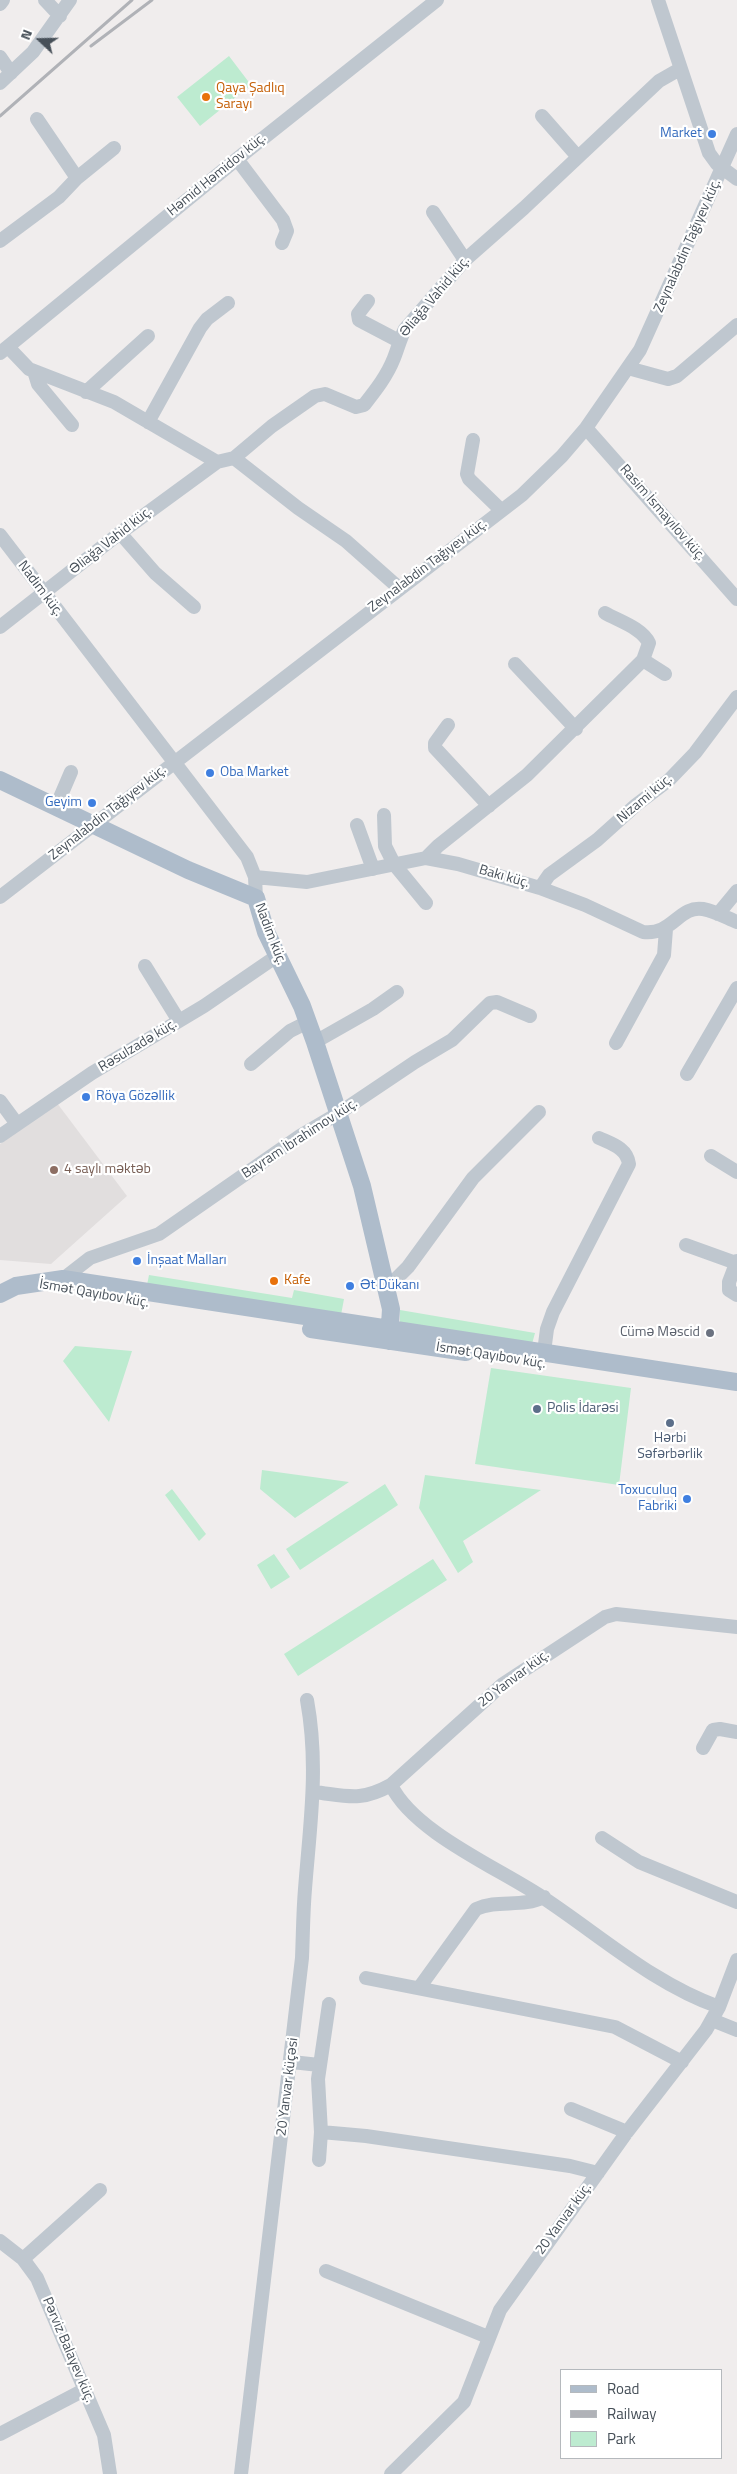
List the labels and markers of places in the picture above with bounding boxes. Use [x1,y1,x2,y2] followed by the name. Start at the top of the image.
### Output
[216,81,285,114] place label: Qaya Şadlıq Sarayı
[200,91,212,103] marker: Qaya Şadlıq Sarayı
[660,126,702,142] place label: Market
[706,128,718,140] marker: Market
[220,765,289,781] place label: Oba Market
[204,767,216,779] marker: Oba Market
[45,795,82,811] place label: Geyim
[86,797,98,809] marker: Geyim
[96,1089,175,1105] place label: Röya Gözəllik
[80,1091,92,1103] marker: Röya Gözəllik
[64,1162,151,1178] place label: 4 saylı məktəb
[48,1164,60,1176] marker: 4 saylı məktəb
[147,1253,227,1269] place label: İnşaat Malları
[131,1255,143,1267] marker: İnşaat Malları
[284,1273,311,1289] place label: Kafe
[268,1275,280,1287] marker: Kafe
[360,1278,419,1294] place label: Ət Dükanı
[344,1280,356,1292] marker: Ət Dükanı
[620,1325,700,1341] place label: Cümə Məscid
[704,1327,716,1339] marker: Cümə Məscid
[547,1401,619,1417] place label: Polis İdarəsi
[531,1403,543,1415] marker: Polis İdarəsi
[664,1417,676,1429] marker: Hərbi Səfərbərlik
[637,1431,703,1464] place label: Hərbi Səfərbərlik
[618,1483,677,1515] place label: Toxuculuq Fabriki
[681,1493,693,1505] marker: Toxuculuq Fabriki

